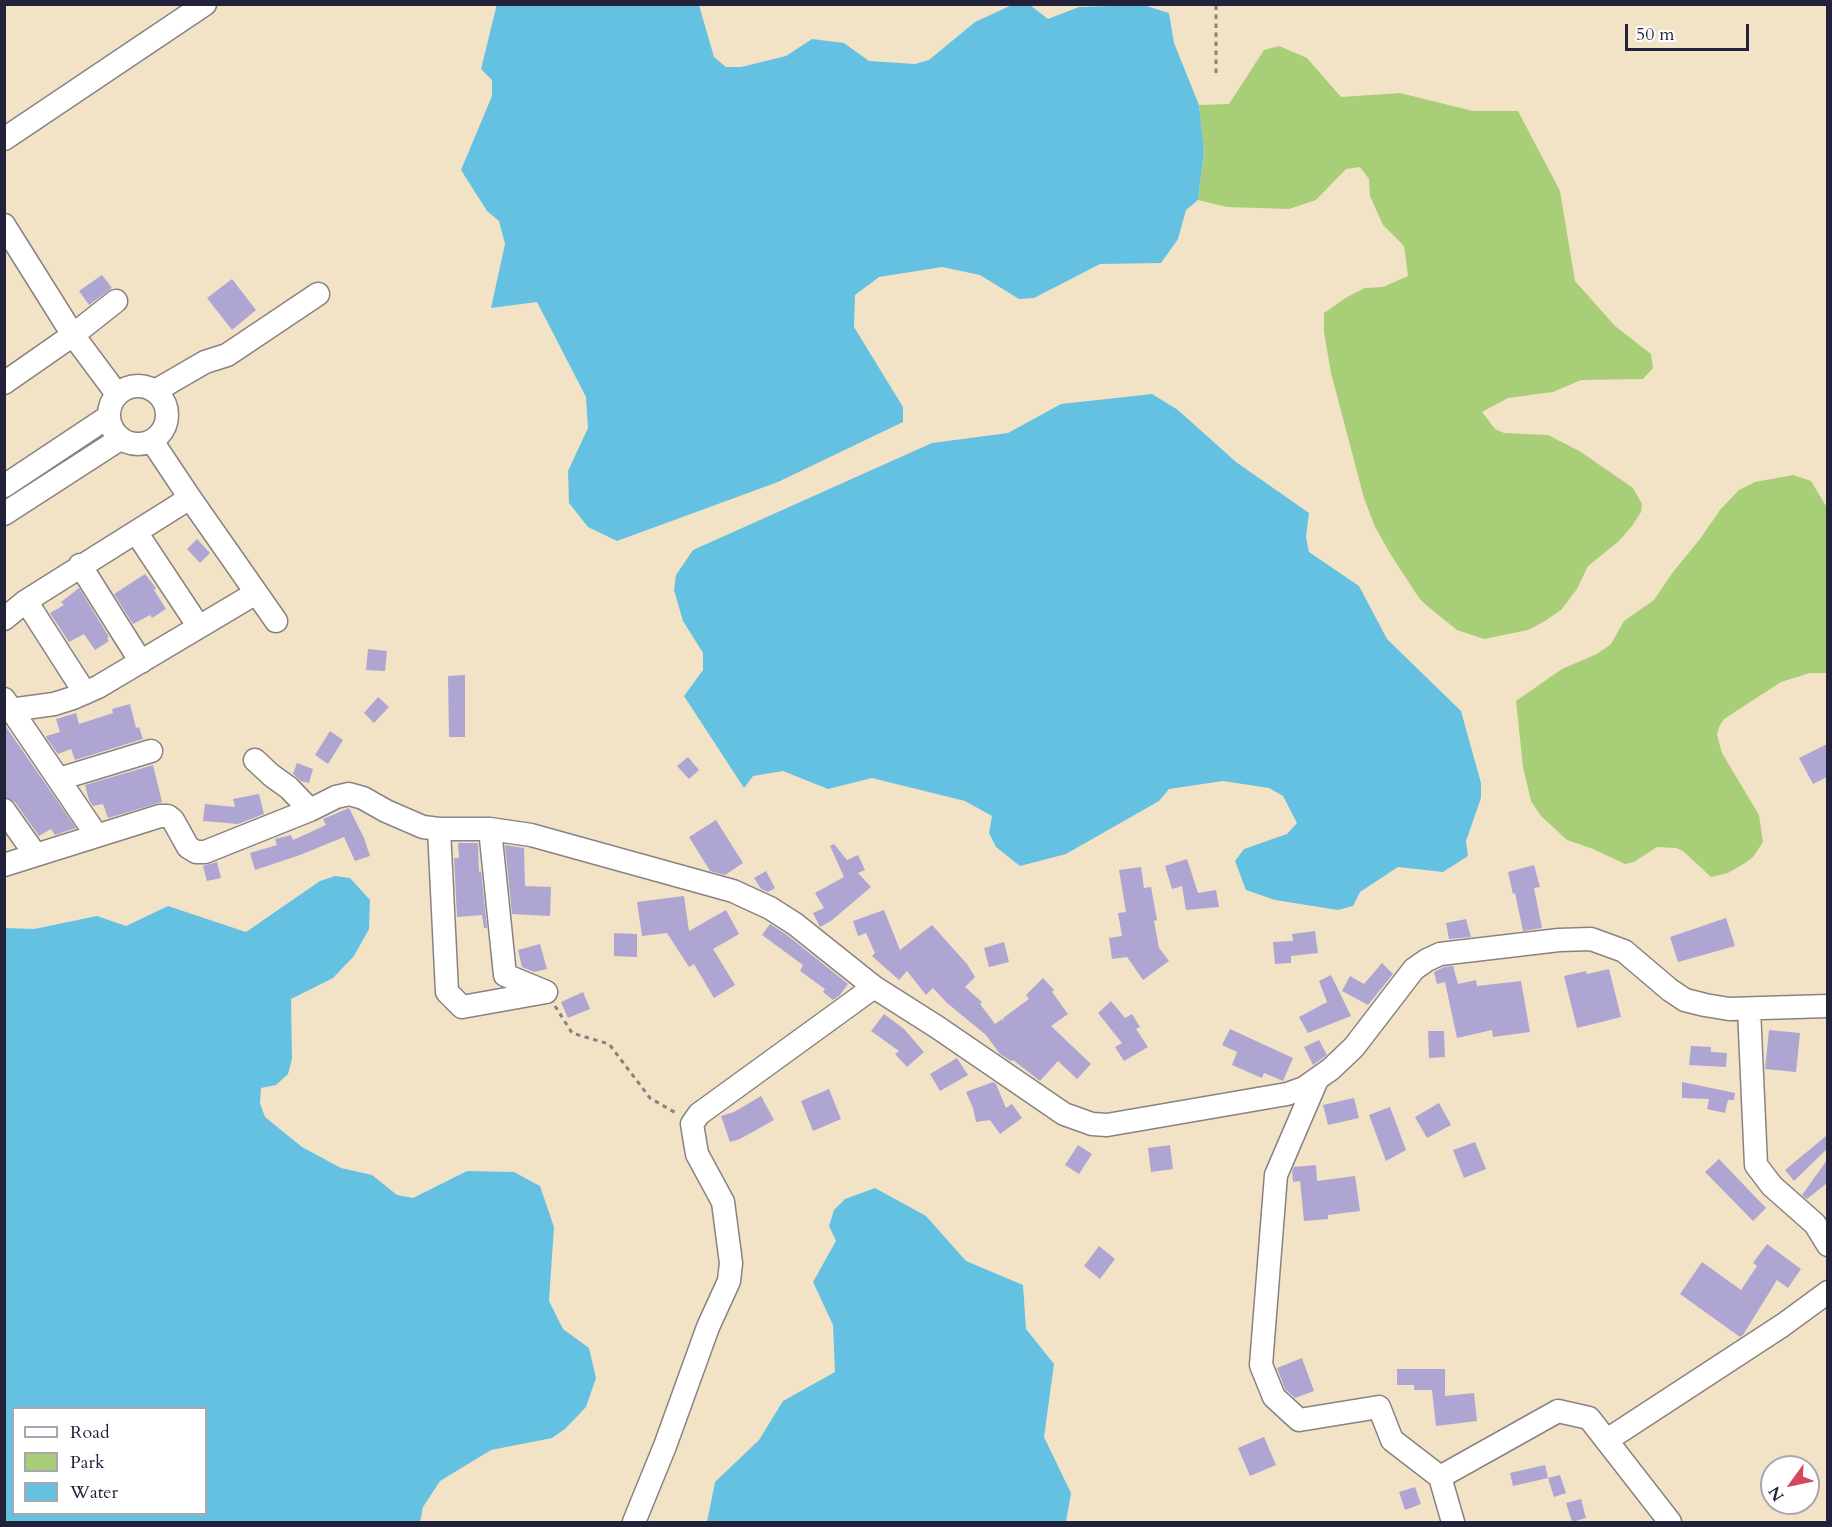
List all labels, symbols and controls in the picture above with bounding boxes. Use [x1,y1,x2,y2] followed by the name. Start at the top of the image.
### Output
[1628,12,1752,50] scale bar
[1636,22,1675,47] text: 50 m
[12,1407,207,1515] legend
[70,1420,110,1445] text: Road
[70,1450,105,1475] text: Park
[1760,1455,1820,1515] north arrow
[70,1480,118,1505] text: Water
[1764,1482,1790,1506] text: N

